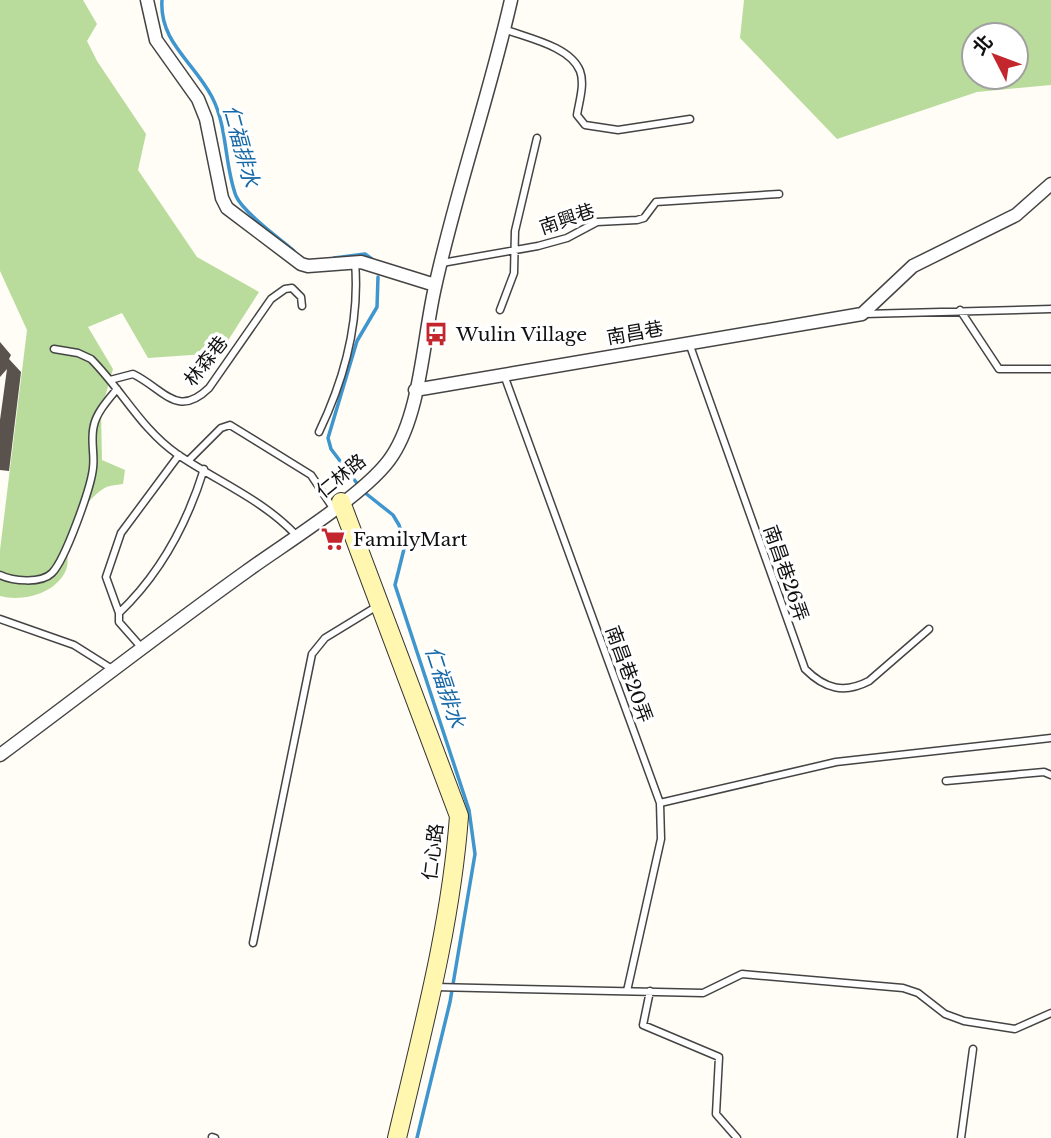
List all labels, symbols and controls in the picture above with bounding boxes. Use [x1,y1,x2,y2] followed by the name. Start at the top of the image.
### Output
[960,21,1030,91] north arrow
[968,30,998,60] text: 北
[218,102,265,191] water label: 仁福排水
[536,199,598,239] street label: 南興巷
[605,317,665,349] street label: 南昌巷
[422,320,450,348] bus stop icon: Wulin Village
[455,323,587,346] place label: Wulin Village
[179,331,233,391] street label: 林森巷
[312,449,370,503] street label: 仁林路
[759,522,813,624] street label: 南昌巷26弄
[319,525,347,553] supermarket icon: FamilyMart
[353,528,468,551] place label: FamilyMart
[601,622,657,726] street label: 南昌巷20弄
[420,643,471,732] water label: 仁福排水
[418,822,448,882] street label: 仁心路

